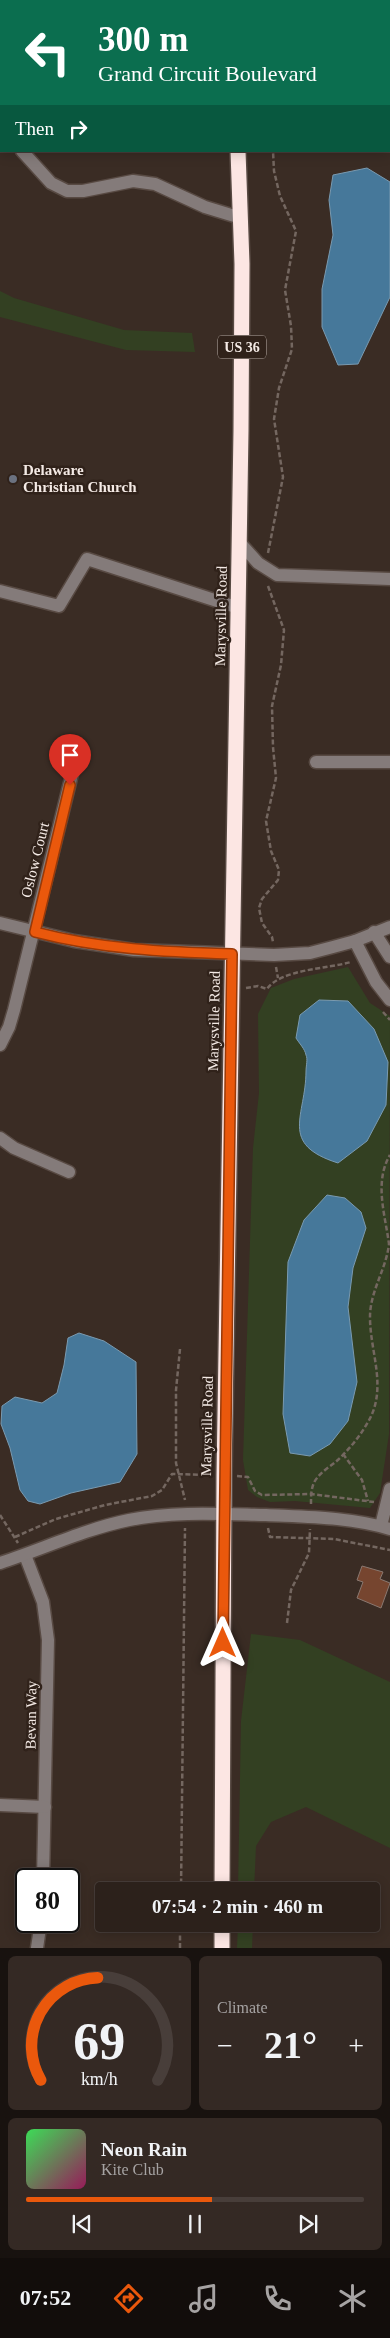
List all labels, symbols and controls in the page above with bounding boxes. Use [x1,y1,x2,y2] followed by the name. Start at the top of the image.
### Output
[15,20,80,85] icon: left
[98,20,188,59] text: 300 m
[98,61,317,86] text: Grand Circuit Boulevard
[64,115,92,143] icon: right
[15,118,54,139] text: Then
[218,336,266,358] road number: US 36
[23,462,137,495] place label: Delaware Christian Church
[7,473,19,485] marker: Delaware Christian Church
[212,565,230,666] street label: Marysville Road
[49,734,91,785] pin
[56,741,84,769] icon: arrive
[18,820,52,899] street label: Oslow Court
[205,970,223,1071] street label: Marysville Road
[198,1375,216,1476] street label: Marysville Road
[196,1616,248,1668] position arrow
[22,1680,40,1750] street label: Bevan Way
[15,1868,80,1933] speed limit sign: 80
[152,1896,323,1917] text: 07:54 · 2 min · 460 m
[217,1999,268,2016] text: Climate
[74,2013,126,2070] text: 69
[264,2024,317,2066] text: 21°
[217,2030,233,2061] text: −
[348,2030,364,2061] text: +
[81,2069,118,2089] text: km/h
[101,2139,187,2160] text: Neon Rain
[101,2161,164,2178] text: Kite Club
[68,2210,96,2238] icon: previous
[181,2210,209,2238] icon: pause
[294,2210,322,2238] icon: next
[111,2281,146,2316] icon: directions
[186,2281,221,2316] icon: music
[260,2281,295,2316] icon: phone
[335,2281,370,2316] icon: climate
[20,2285,71,2310] text: 07:52

